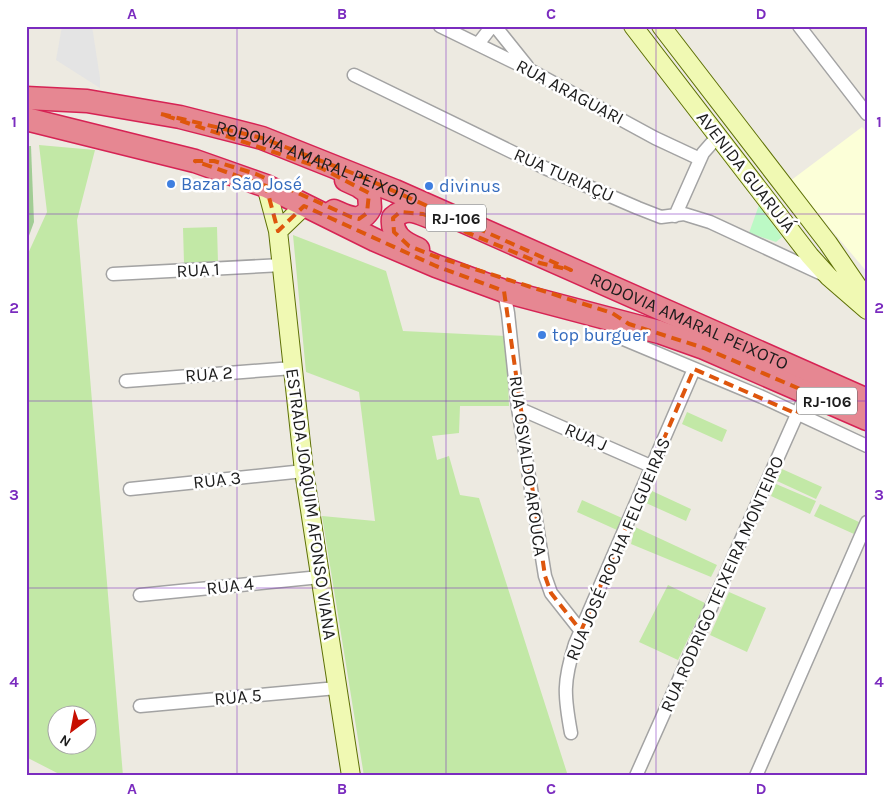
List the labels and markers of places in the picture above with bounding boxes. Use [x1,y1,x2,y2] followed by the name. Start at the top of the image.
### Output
[181,173,302,195] place label: Bazar São José
[439,175,501,197] place label: divinus
[165,178,177,190] marker: Bazar São José
[423,180,435,192] marker: divinus
[552,324,648,346] place label: top burguer
[536,329,548,341] marker: top burguer

